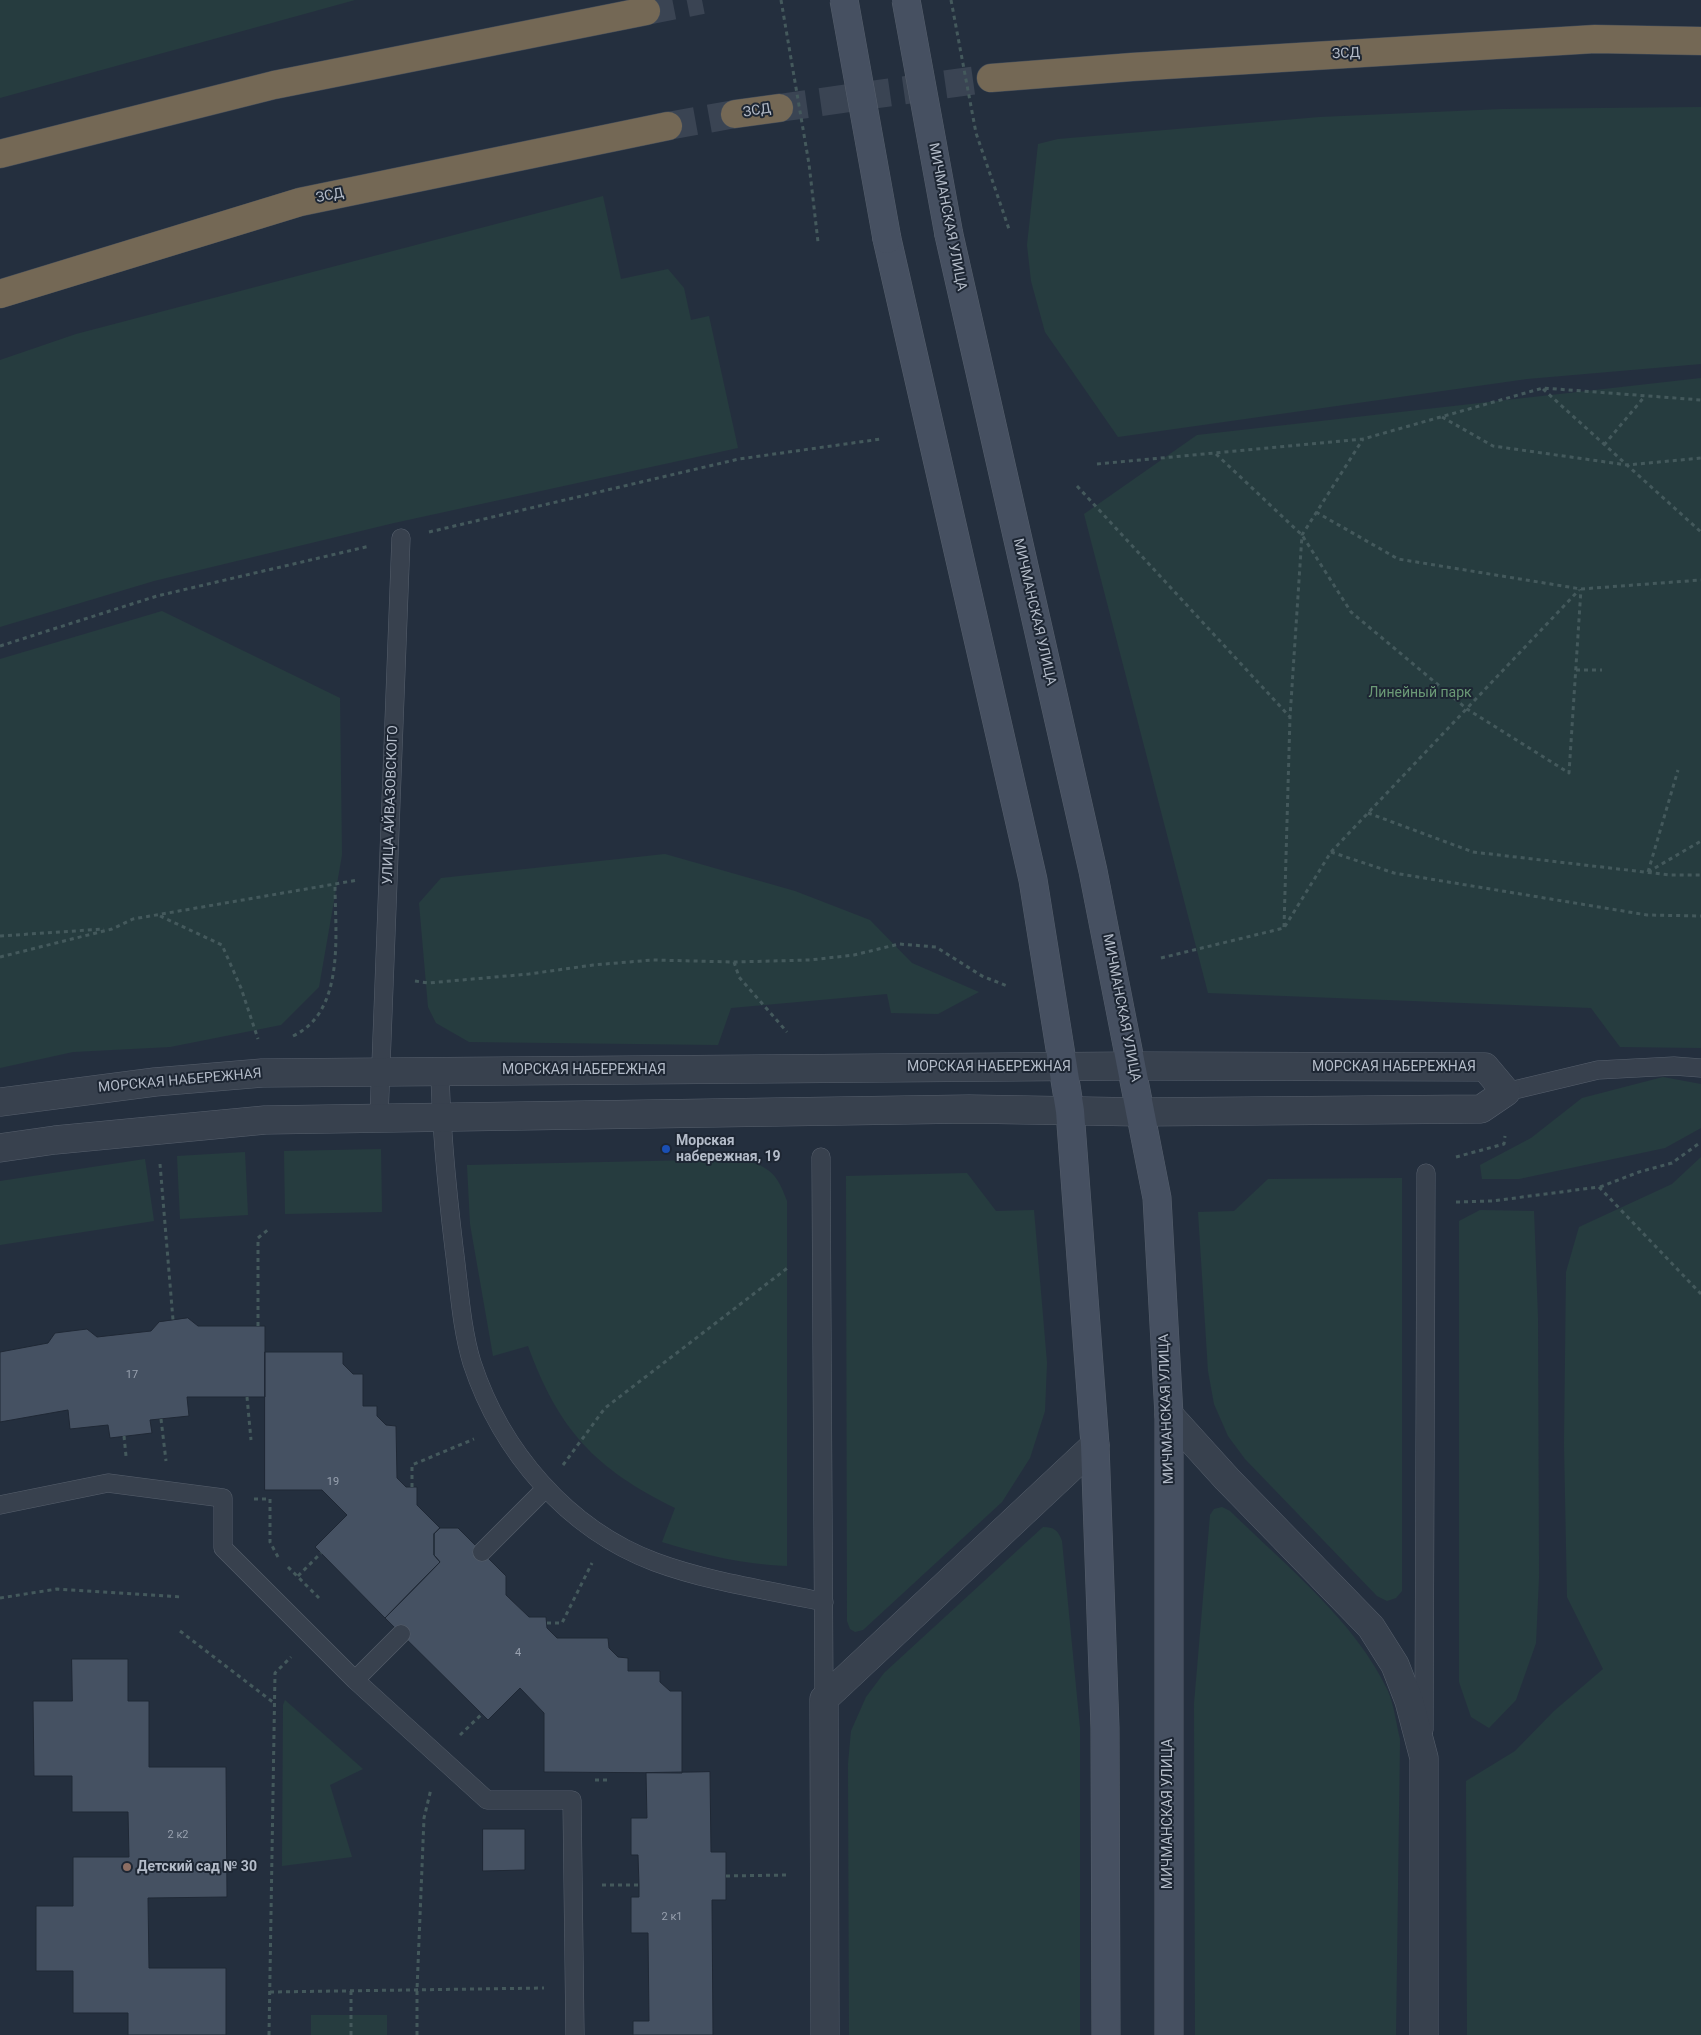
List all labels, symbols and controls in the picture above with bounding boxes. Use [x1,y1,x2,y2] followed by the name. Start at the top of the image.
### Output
[1332,45,1360,63] street label: ЗСД
[742,101,772,121] street label: ЗСД
[924,142,970,292] street label: МИЧМАНСКАЯ УЛИЦА
[315,185,345,207] street label: ЗСД
[1009,537,1059,687] street label: МИЧМАНСКАЯ УЛИЦА
[1368,685,1472,701] park label: Линейный парк
[380,725,402,885] street label: УЛИЦА АЙВАЗОВСКОГО
[1098,933,1144,1083] street label: МИЧМАНСКАЯ УЛИЦА
[907,1059,1071,1075] street label: МОРСКАЯ НАБЕРЕЖНАЯ
[1312,1059,1476,1075] street label: МОРСКАЯ НАБЕРЕЖНАЯ
[502,1062,666,1078] street label: МОРСКАЯ НАБЕРЕЖНАЯ
[98,1065,262,1097] street label: МОРСКАЯ НАБЕРЕЖНАЯ
[676,1133,781,1166] place label: Морская набережная, 19
[660,1143,672,1155] marker: Морская набережная, 19
[1156,1333,1178,1485] street label: МИЧМАНСКАЯ УЛИЦА
[126,1368,138,1382] house number: 17
[327,1475,339,1489] house number: 19
[515,1646,521,1660] house number: 4
[1160,1739,1176,1889] street label: МИЧМАНСКАЯ УЛИЦА
[167,1828,189,1842] house number: 2 к2
[137,1859,257,1875] place label: Детский сад № 30
[121,1861,133,1873] marker: Детский сад № 30
[661,1910,683,1924] house number: 2 к1

